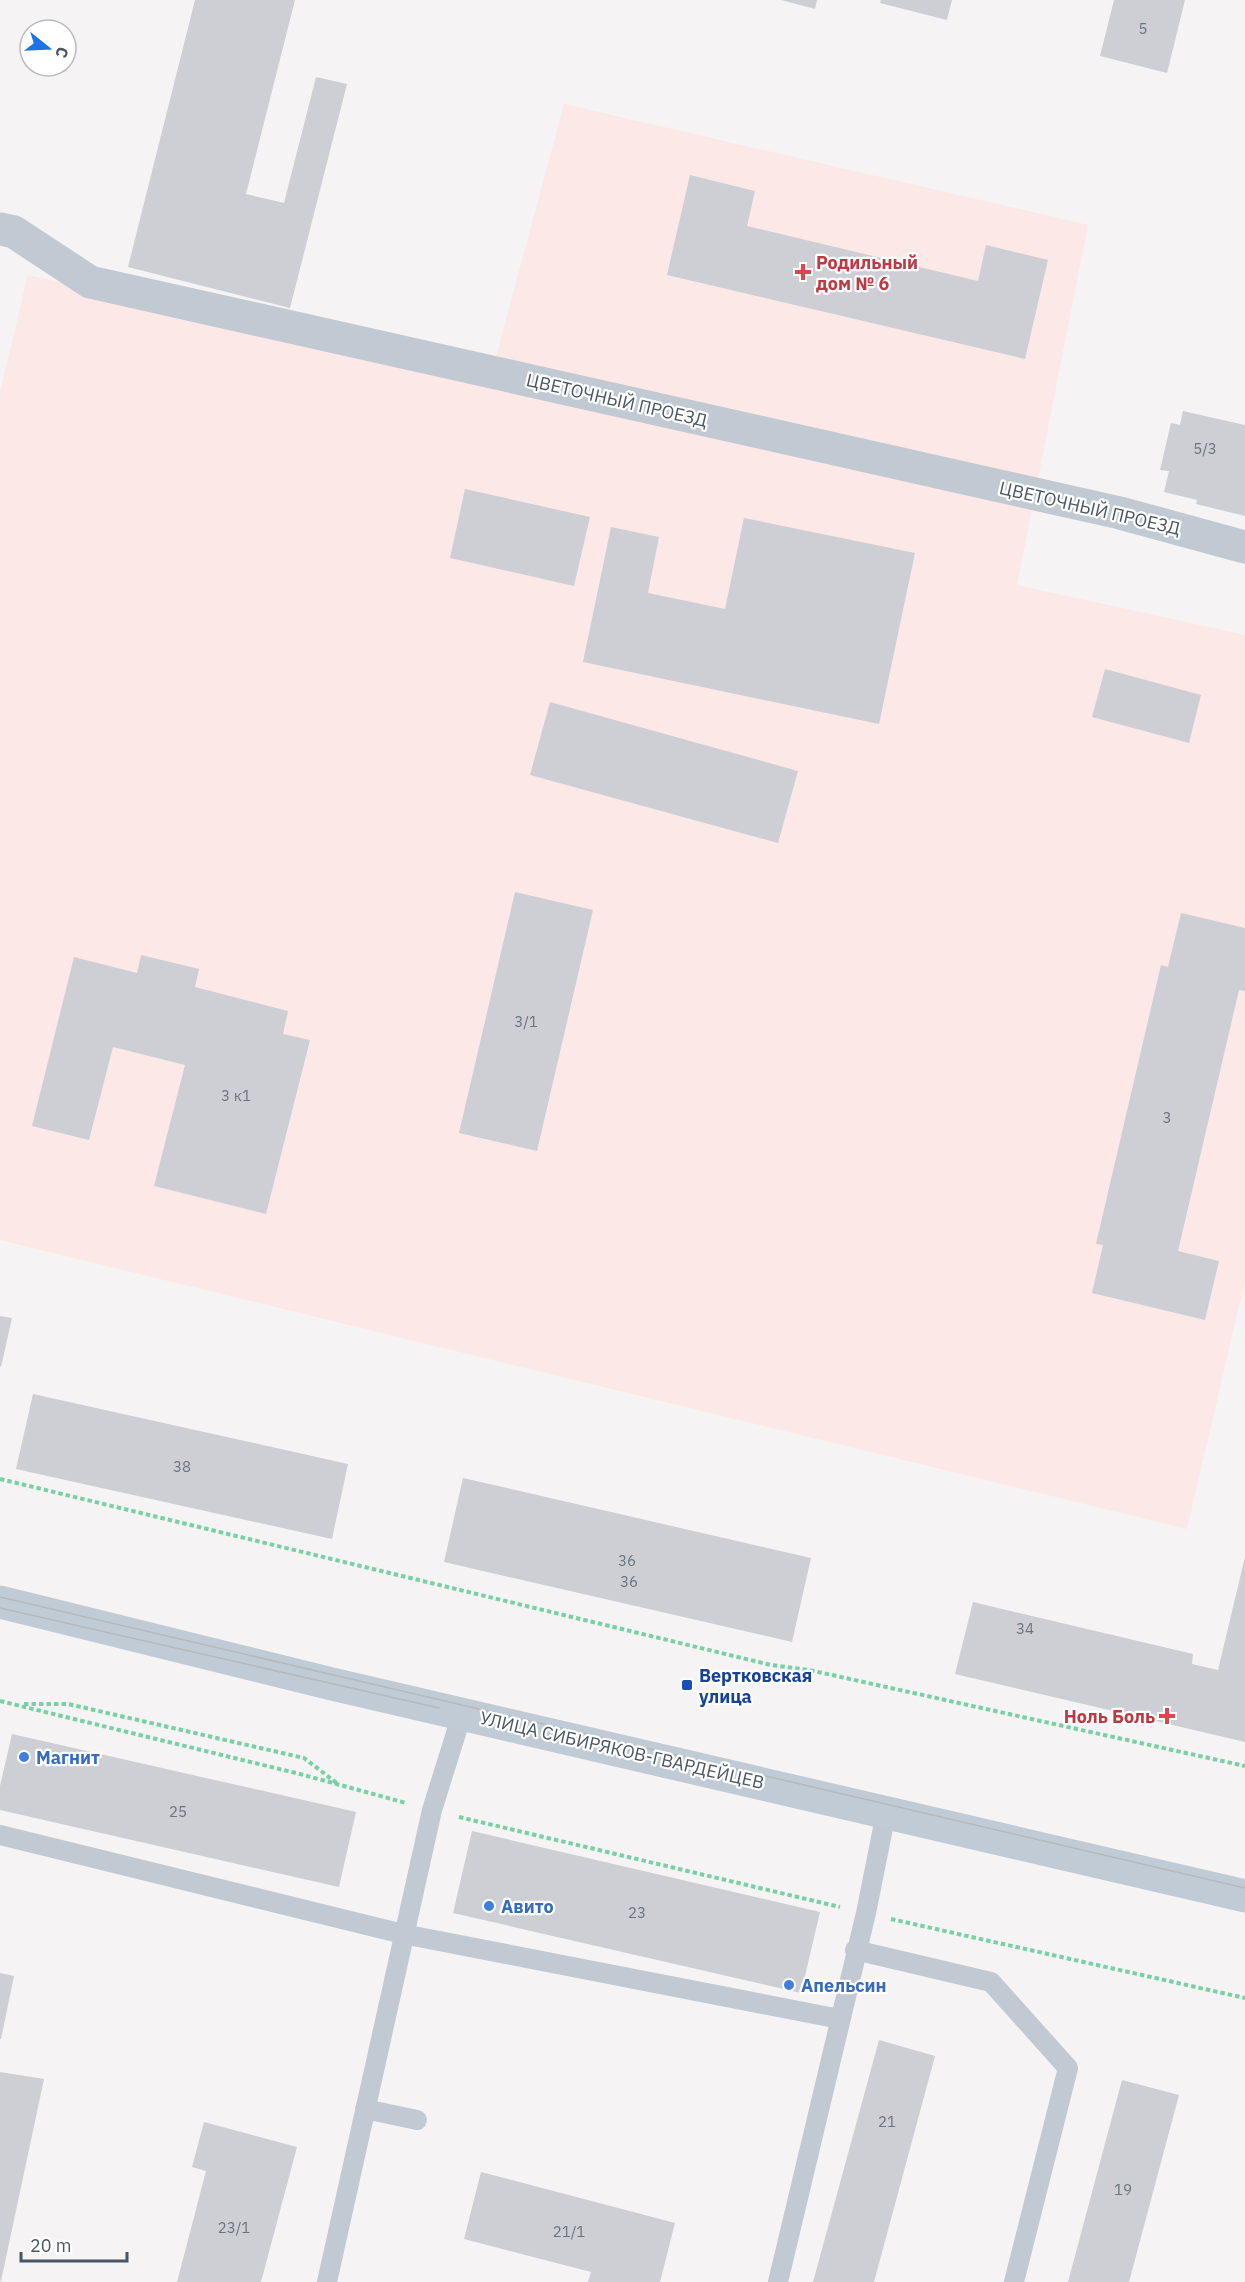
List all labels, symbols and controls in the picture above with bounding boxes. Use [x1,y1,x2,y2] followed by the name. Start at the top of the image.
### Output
[18,18,78,78] north arrow
[1138,19,1148,38] house number: 5
[51,45,73,61] text: С
[816,251,918,295] place label: Родильный дом № 6
[794,263,812,281] marker: Родильный дом № 6
[524,368,710,432] street label: ЦВЕТОЧНЫЙ ПРОЕЗД
[1193,439,1217,458] house number: 5/3
[997,476,1183,540] street label: ЦВЕТОЧНЫЙ ПРОЕЗД
[514,1012,538,1031] house number: 3/1
[221,1086,251,1105] house number: 3 к1
[1162,1108,1172,1127] house number: 3
[173,1457,191,1476] house number: 38
[618,1551,636,1570] house number: 36
[620,1572,638,1591] house number: 36
[1016,1619,1034,1638] house number: 34
[699,1664,812,1708] place label: Вертковская улица
[680,1678,694,1692] marker: Вертковская улица
[1064,1705,1155,1728] place label: Ноль Боль
[478,1706,766,1794] street label: УЛИЦА СИБИРЯКОВ-ГВАРДЕЙЦЕВ
[1160,1709,1174,1723] marker: Ноль Боль
[36,1746,100,1769] place label: Магнит
[17,1750,31,1764] marker: Магнит
[169,1802,187,1821] house number: 25
[501,1895,554,1918] place label: Авито
[482,1899,496,1913] marker: Авито
[628,1903,646,1922] house number: 23
[801,1974,887,1997] place label: Апельсин
[782,1978,796,1992] marker: Апельсин
[878,2112,896,2131] house number: 21
[1114,2180,1132,2199] house number: 19
[218,2218,250,2237] house number: 23/1
[553,2222,585,2241] house number: 21/1
[21,2225,128,2263] scale bar
[30,2234,72,2257] text: 20 m

